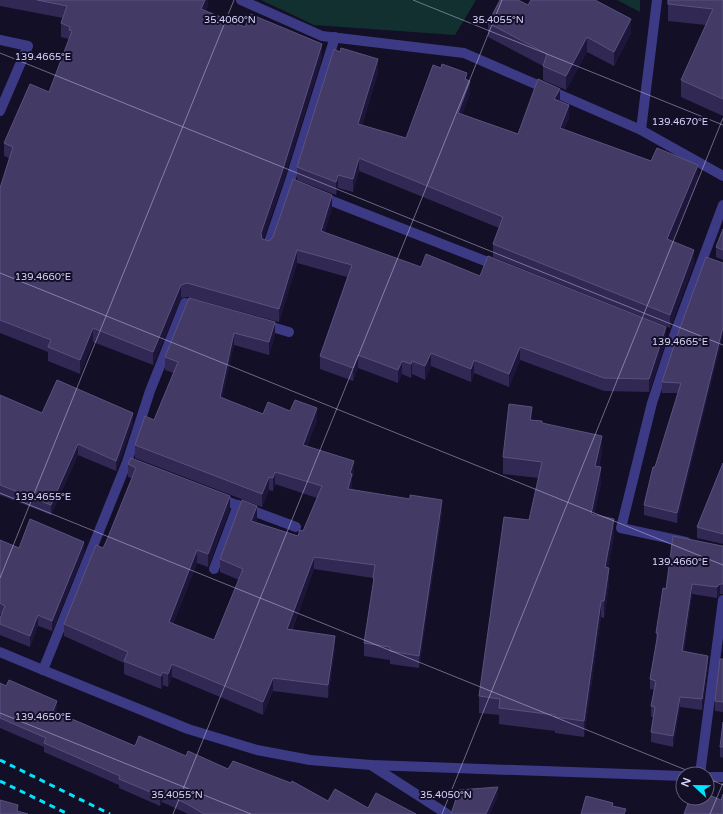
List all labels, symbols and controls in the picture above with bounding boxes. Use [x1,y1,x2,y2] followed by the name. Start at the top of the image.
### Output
[204,14,256,26] text: 35.4060°N
[472,14,524,26] text: 35.4055°N
[15,51,71,63] text: 139.4665°E
[652,116,708,128] text: 139.4670°E
[15,271,71,283] text: 139.4660°E
[652,336,708,348] text: 139.4665°E
[15,491,71,503] text: 139.4655°E
[652,556,708,568] text: 139.4660°E
[15,711,71,723] text: 139.4650°E
[675,766,715,806] north arrow
[679,776,694,789] text: N
[151,789,203,801] text: 35.4055°N
[420,789,472,801] text: 35.4050°N

